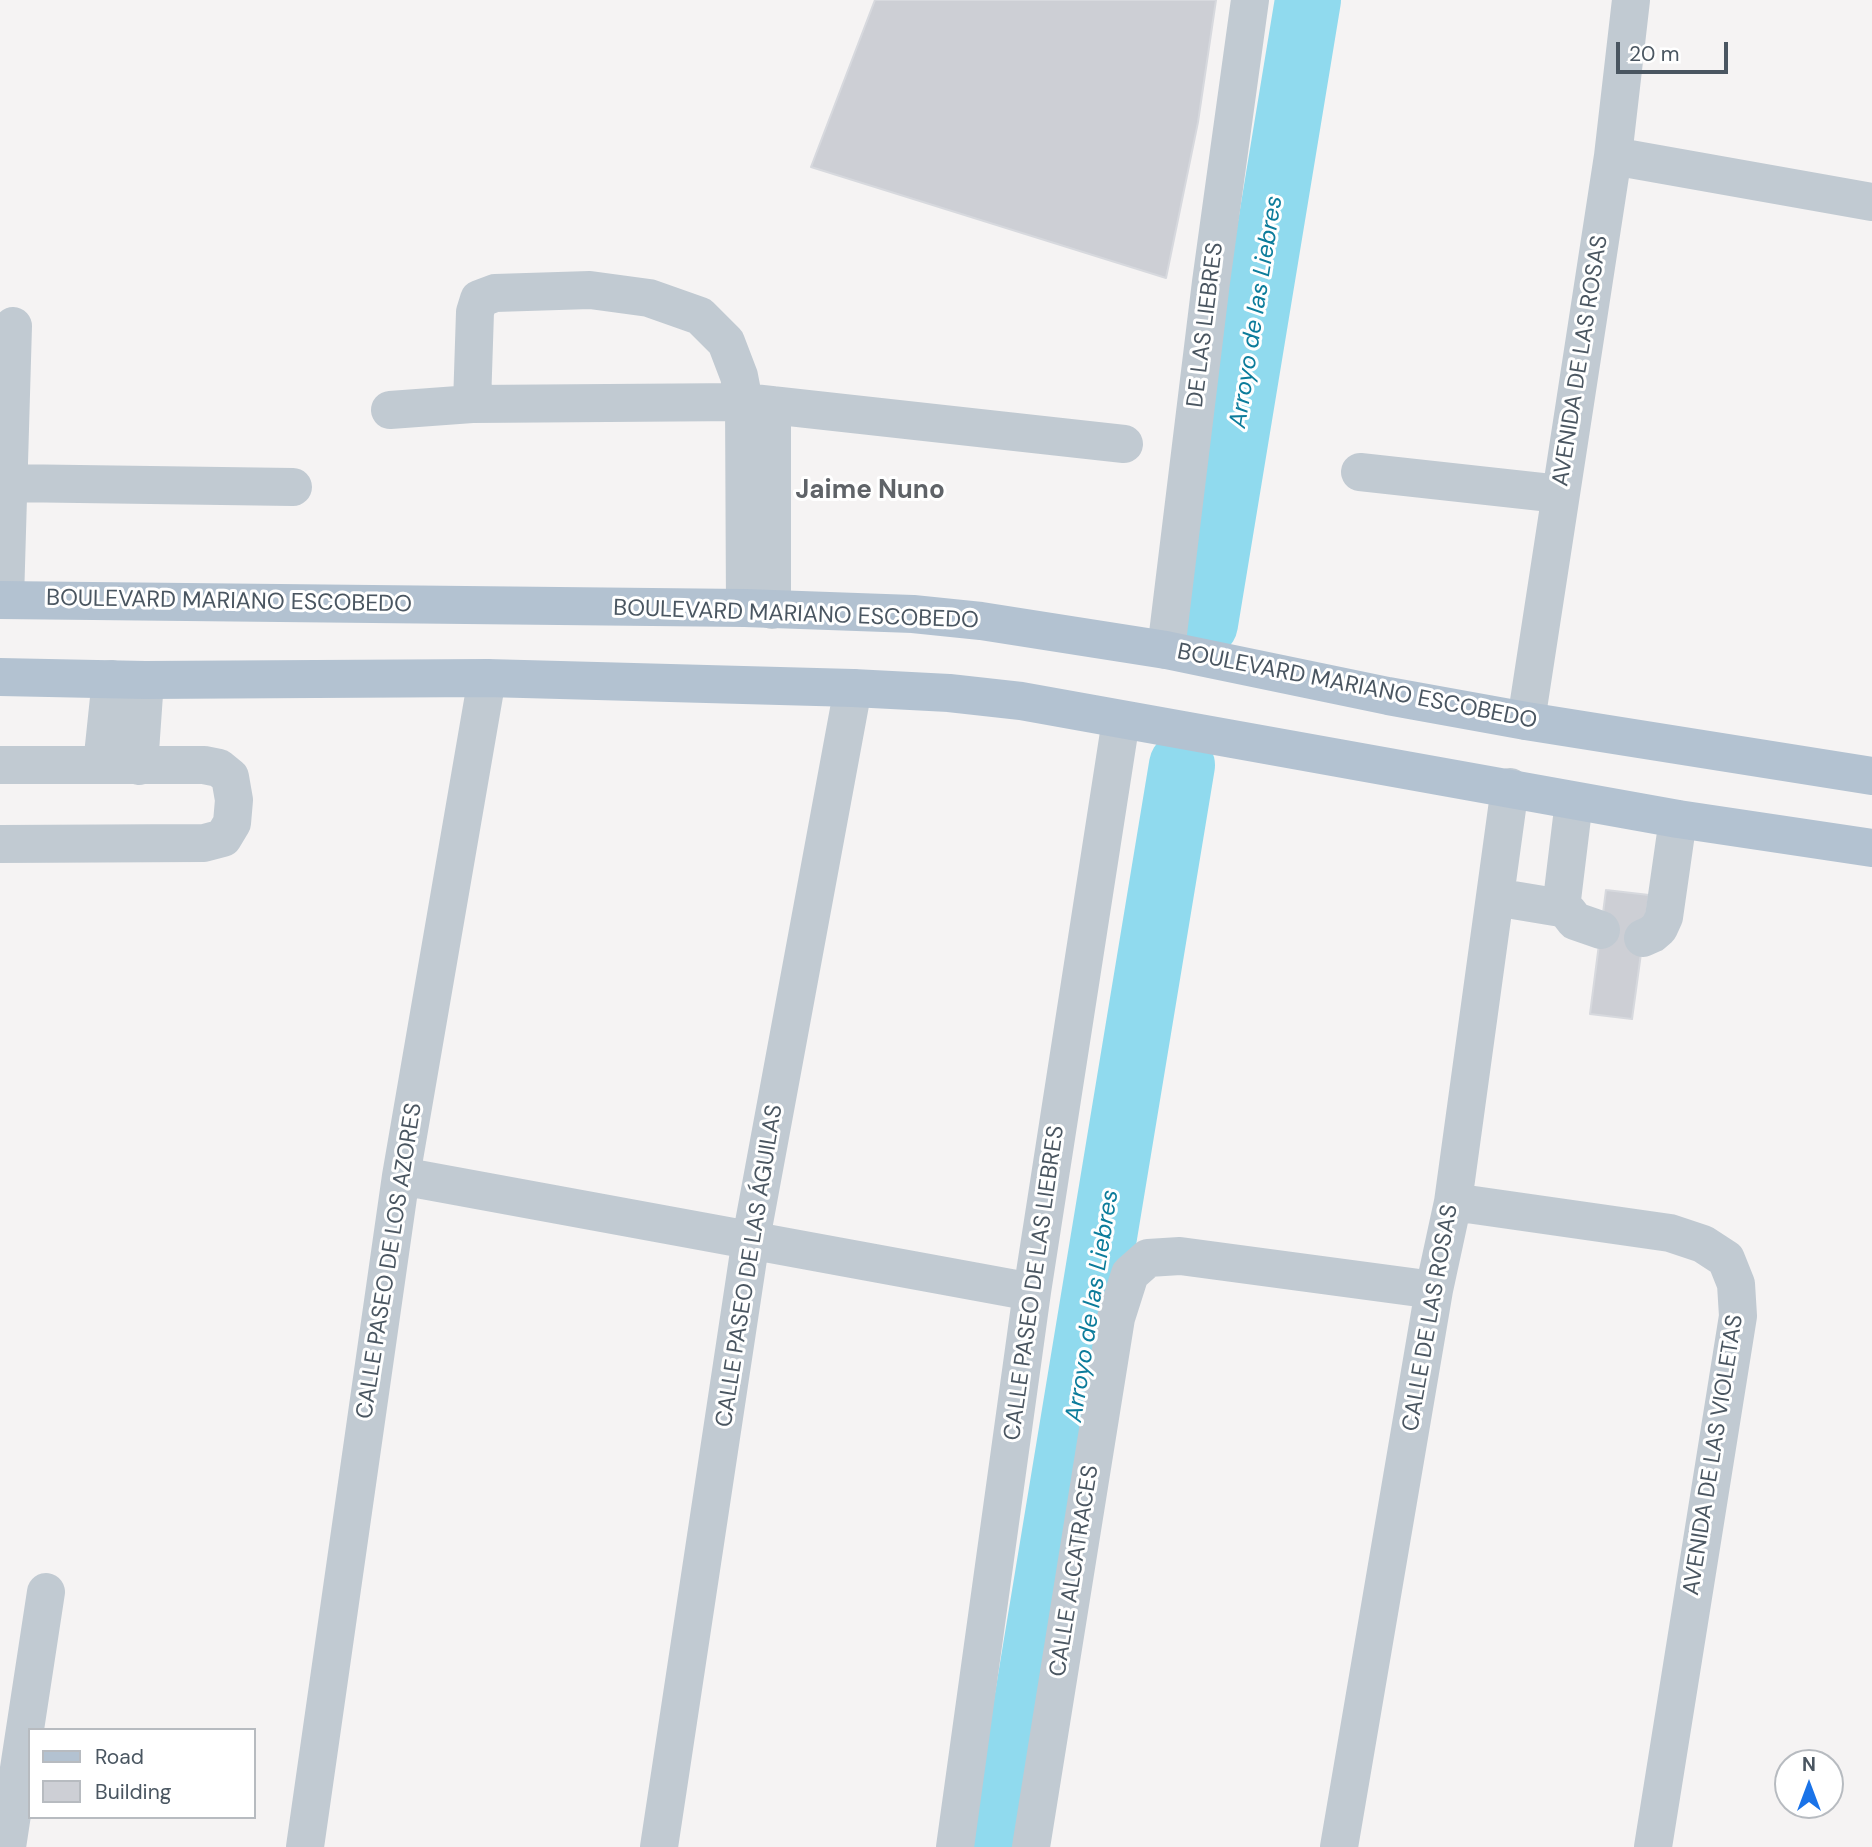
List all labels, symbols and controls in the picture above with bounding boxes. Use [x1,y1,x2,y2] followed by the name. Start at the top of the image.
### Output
[1620,28,1732,72] scale bar
[1629,40,1680,68] text: 20 m
[1224,194,1290,430] water label: Arroyo de las Liebres
[1548,233,1614,489] street label: AVENIDA DE LAS ROSAS
[1182,241,1230,409] street label: DE LAS LIEBRES
[795,475,945,507] district label: Jaime Nuno
[46,585,412,619] street label: BOULEVARD MARIANO ESCOBEDO
[613,595,979,635] street label: BOULEVARD MARIANO ESCOBEDO
[1175,639,1539,735] street label: BOULEVARD MARIANO ESCOBEDO
[351,1101,429,1421] street label: CALLE PASEO DE LOS AZORES
[711,1103,789,1429] street label: CALLE PASEO DE LAS ÁGUILAS
[999,1124,1071,1442] street label: CALLE PASEO DE LAS LIEBRES
[1060,1188,1126,1424] water label: Arroyo de las Liebres
[1397,1202,1465,1434] street label: CALLE DE LAS ROSAS
[1678,1313,1750,1597] street label: AVENIDA DE LAS VIOLETAS
[1045,1463,1105,1679] street label: CALLE ALCATRACES
[28,1728,256,1819] legend
[95,1743,144,1771] text: Road
[1774,1749,1844,1819] north arrow
[1802,1752,1816,1777] text: N
[95,1778,171,1806] text: Building

